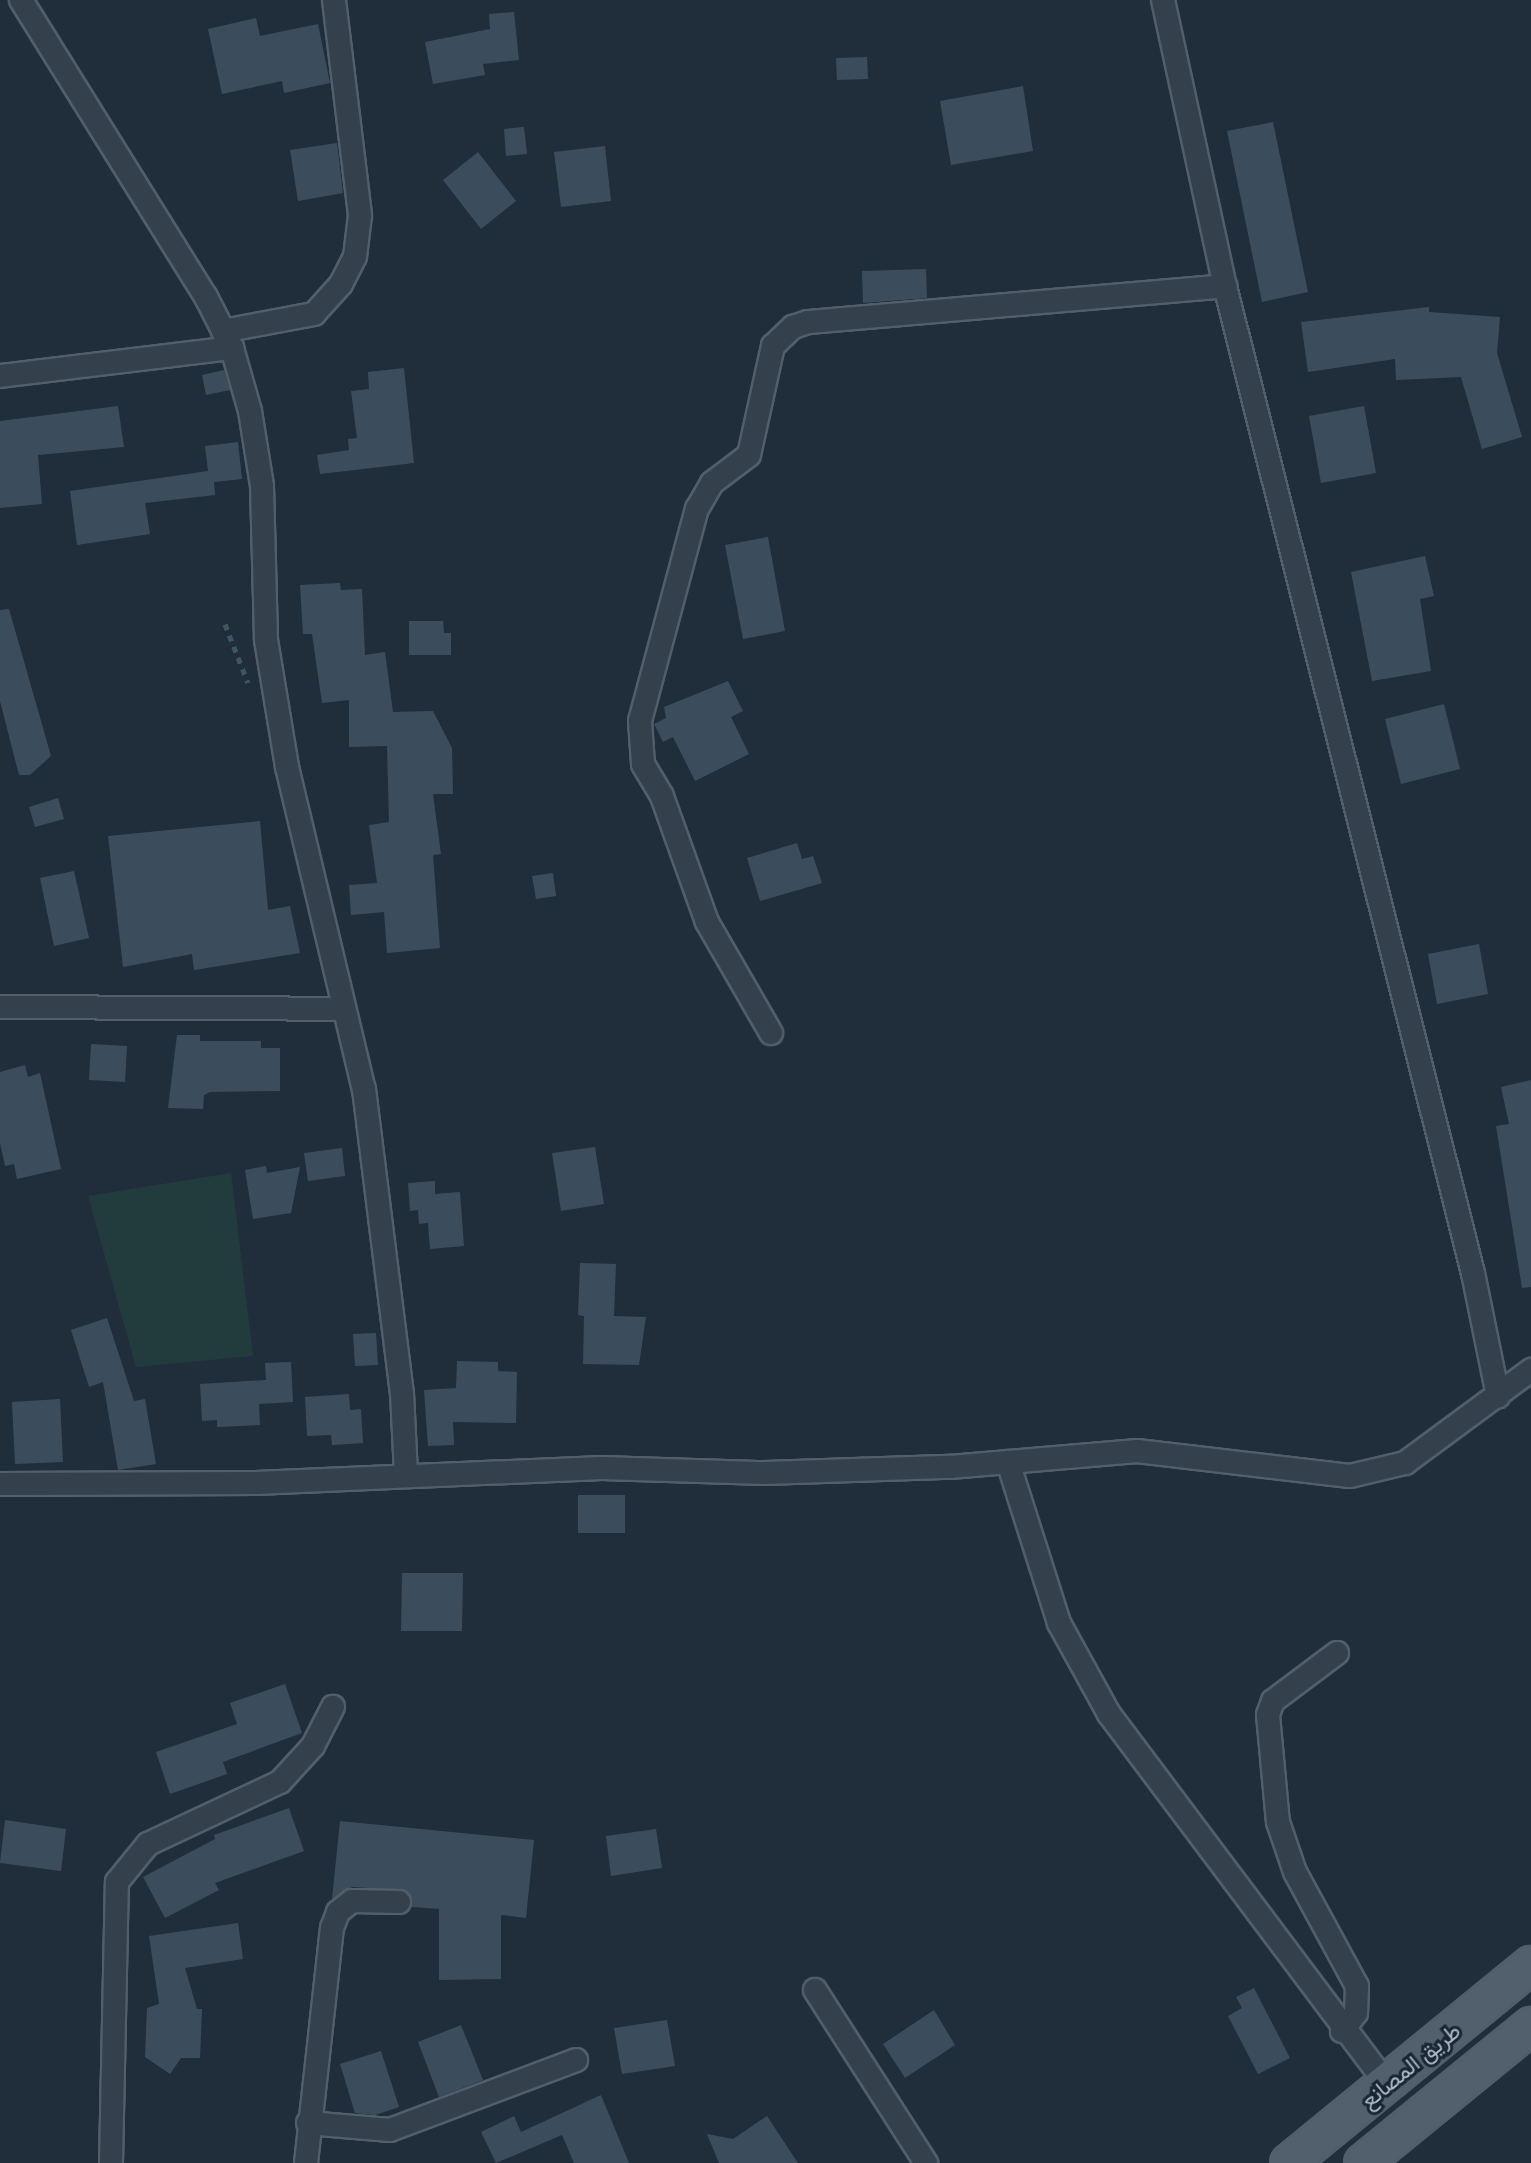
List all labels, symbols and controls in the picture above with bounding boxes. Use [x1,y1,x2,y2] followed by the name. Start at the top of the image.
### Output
[1355,2017,1465,2113] street label: طريق المصانع

